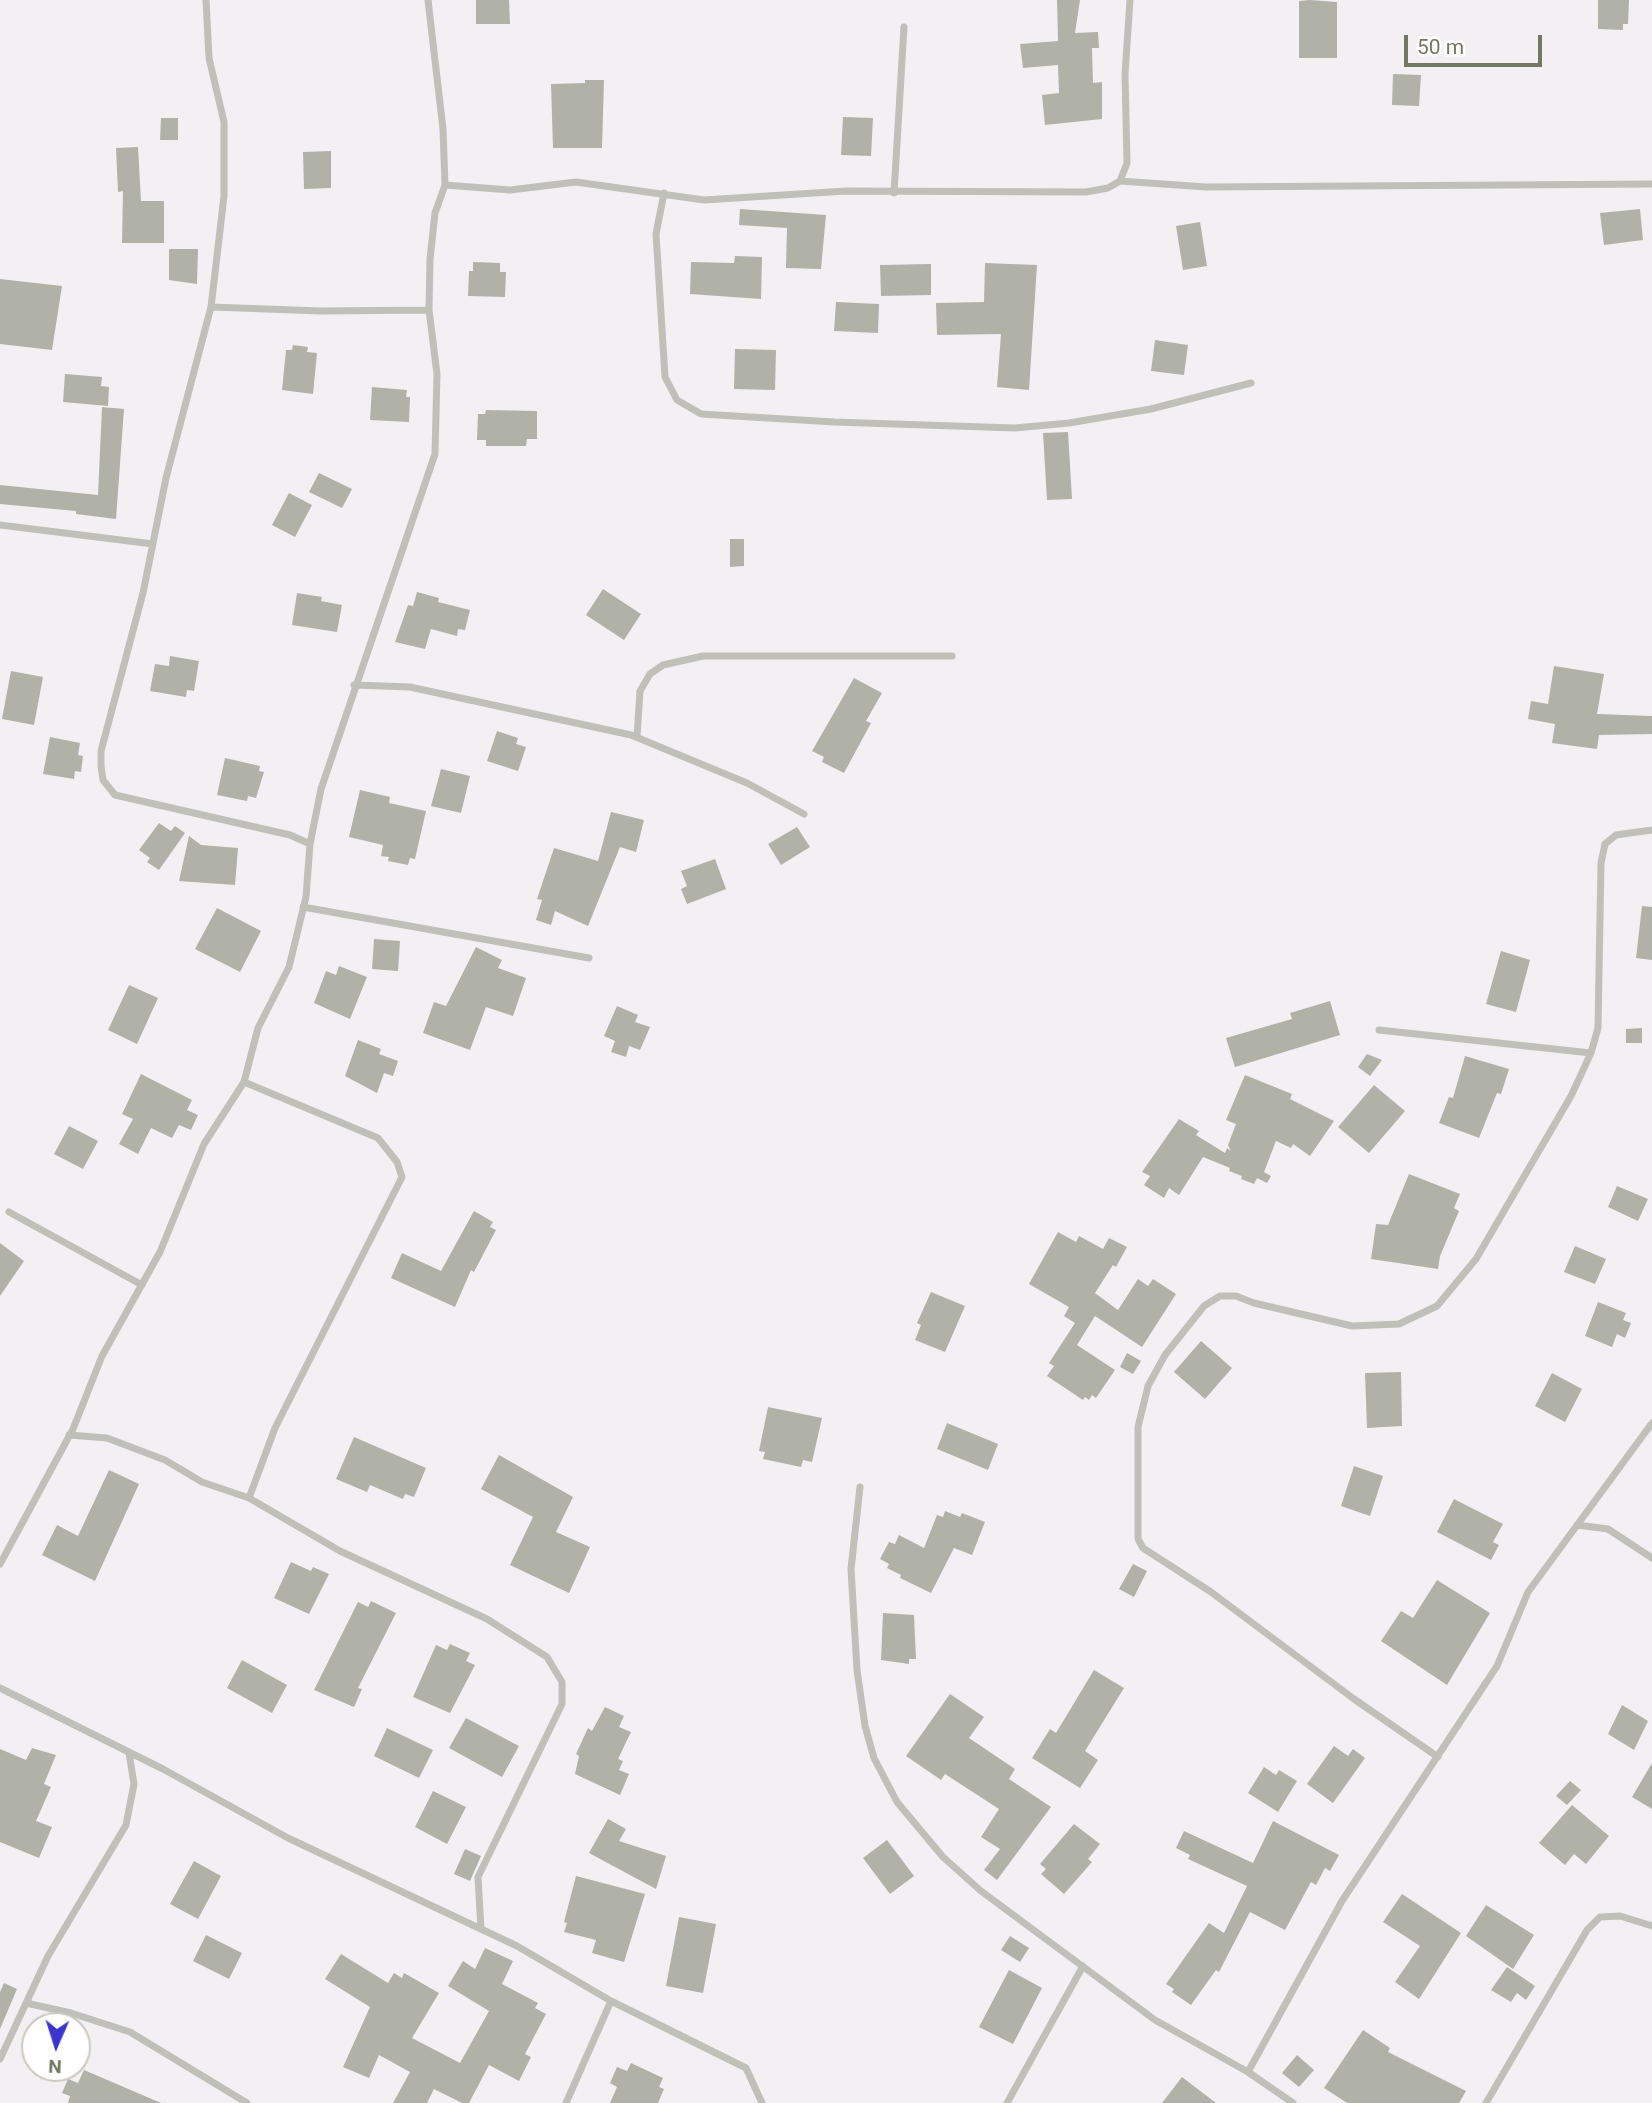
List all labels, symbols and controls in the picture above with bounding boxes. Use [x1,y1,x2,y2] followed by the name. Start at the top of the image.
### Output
[1407,21,1545,65] scale bar
[1417,35,1464,59] text: 50 m
[21,2012,91,2082] north arrow
[48,2055,62,2078] text: N

